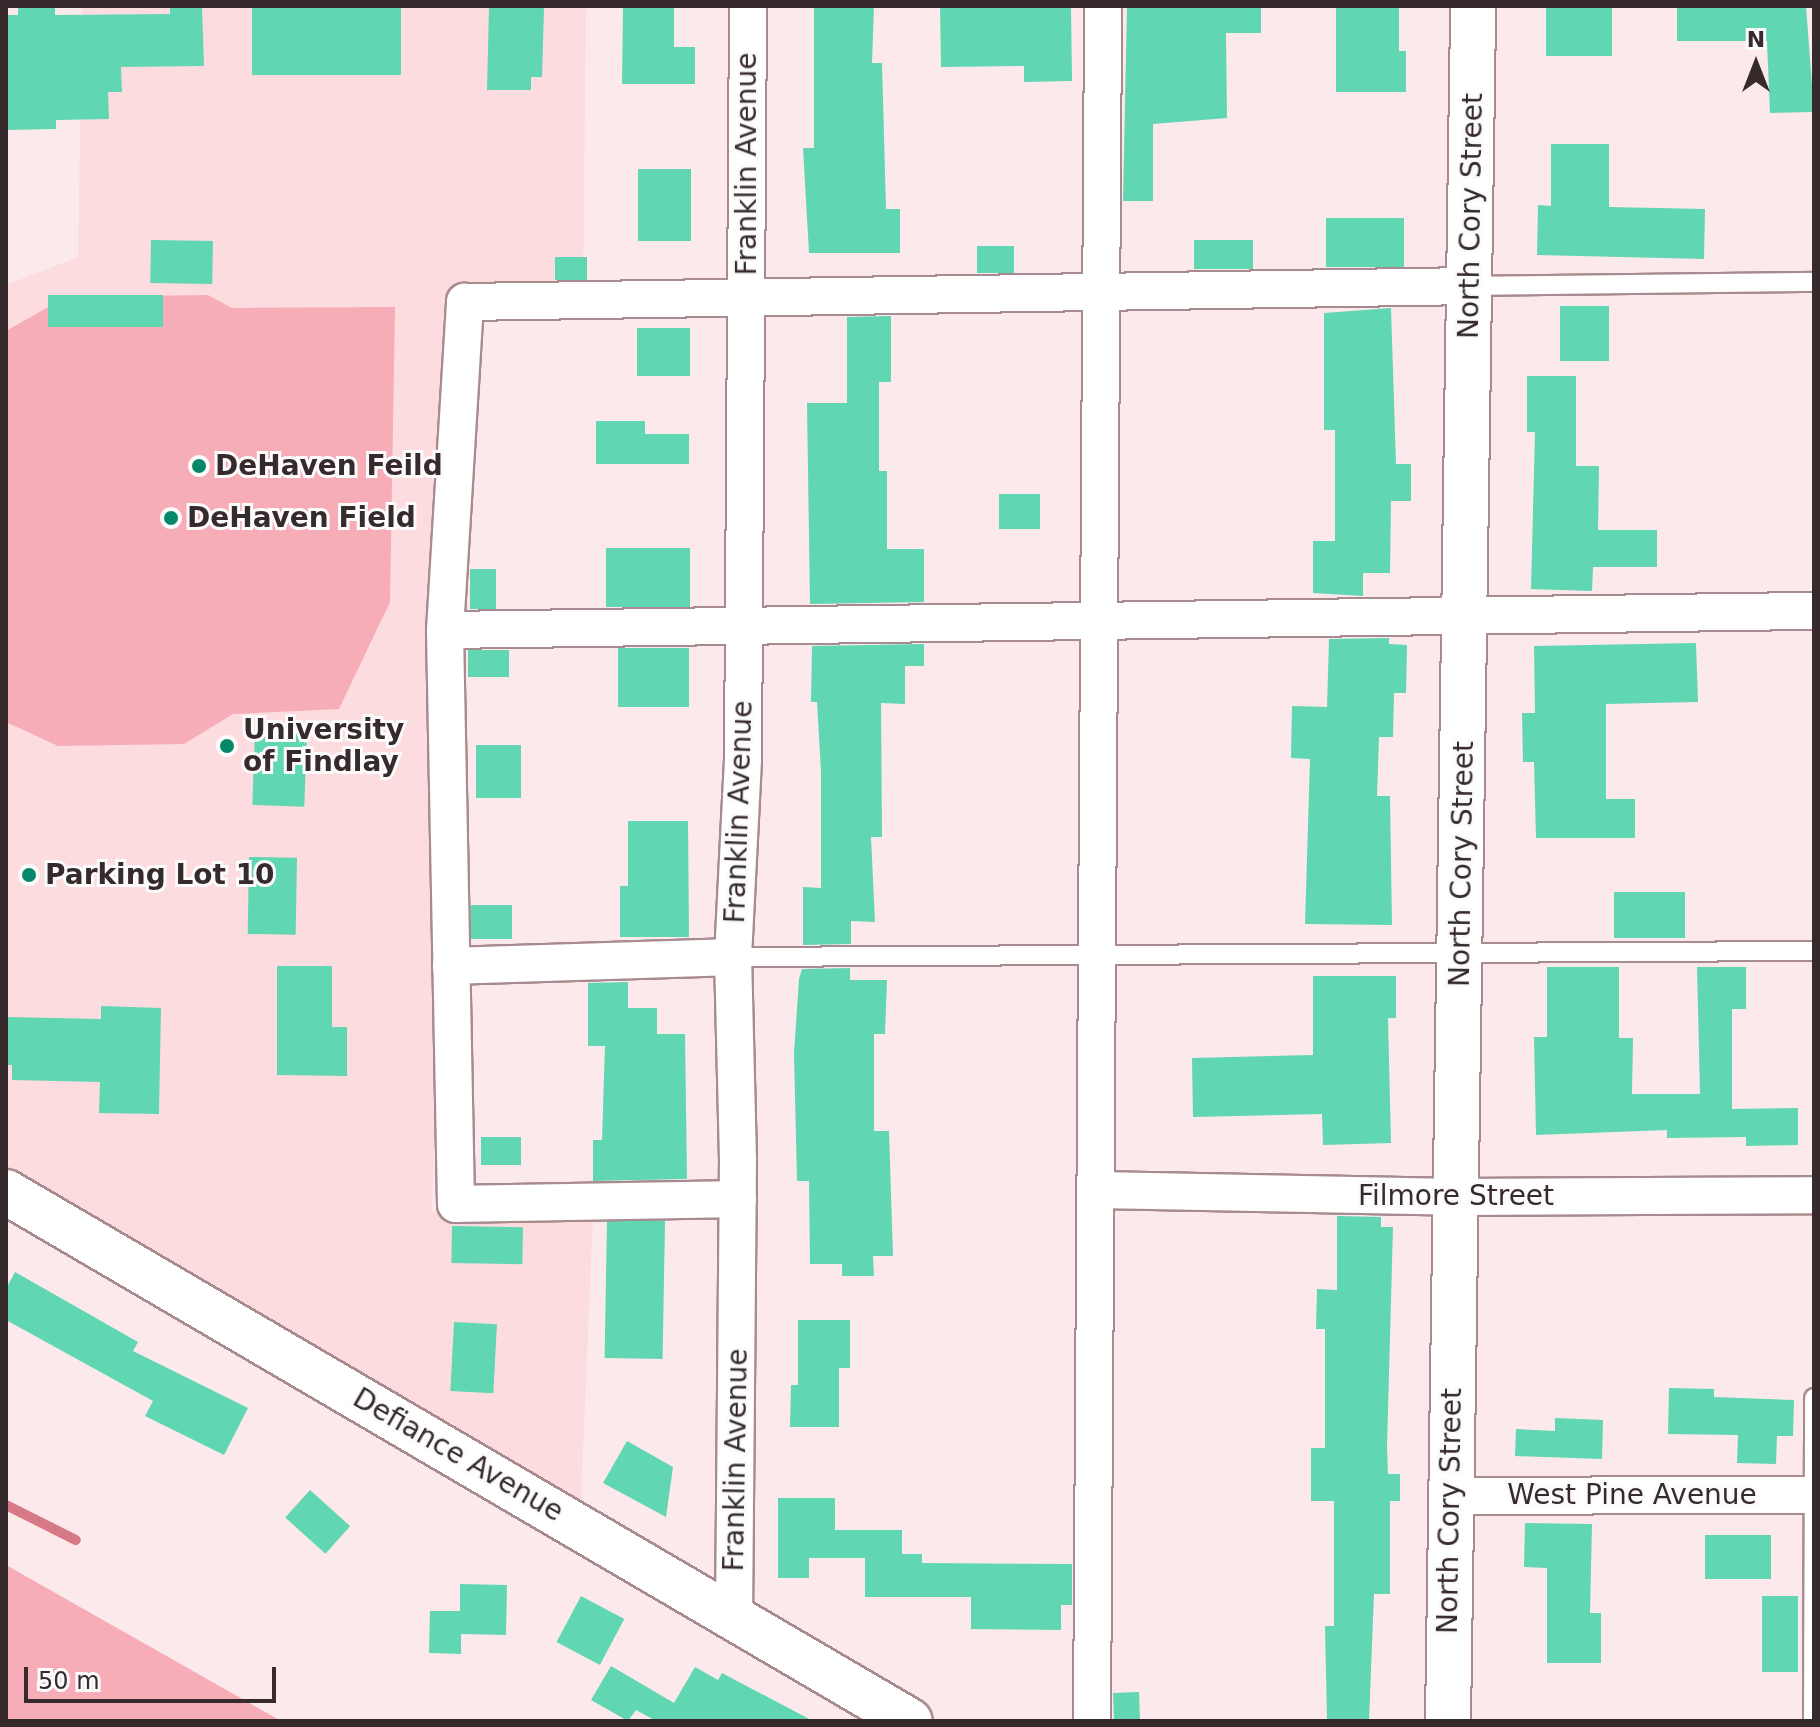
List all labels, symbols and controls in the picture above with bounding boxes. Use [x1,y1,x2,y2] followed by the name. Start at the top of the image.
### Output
[1716,24,1796,104] north arrow
[1747,27,1765,52] text: N
[730,53,764,275] street label: Franklin Avenue
[1452,93,1490,339] street label: North Cory Street
[215,449,443,483] place label: DeHaven Feild
[190,457,208,475] marker: DeHaven Feild
[187,501,416,535] place label: DeHaven Field
[162,509,180,527] marker: DeHaven Field
[718,700,760,924] street label: Franklin Avenue
[243,713,404,779] place label: University of Findlay
[218,737,236,755] marker: University of Findlay
[1443,741,1481,987] street label: North Cory Street
[45,858,275,892] place label: Parking Lot 10
[20,866,38,884] marker: Parking Lot 10
[1358,1179,1554,1213] street label: Filmore Street
[717,1348,755,1572] street label: Franklin Avenue
[347,1381,569,1529] street label: Defiance Avenue
[1431,1388,1469,1634] street label: North Cory Street
[1507,1478,1757,1512] street label: West Pine Avenue
[28,1651,280,1701] scale bar
[38,1667,100,1695] text: 50 m

